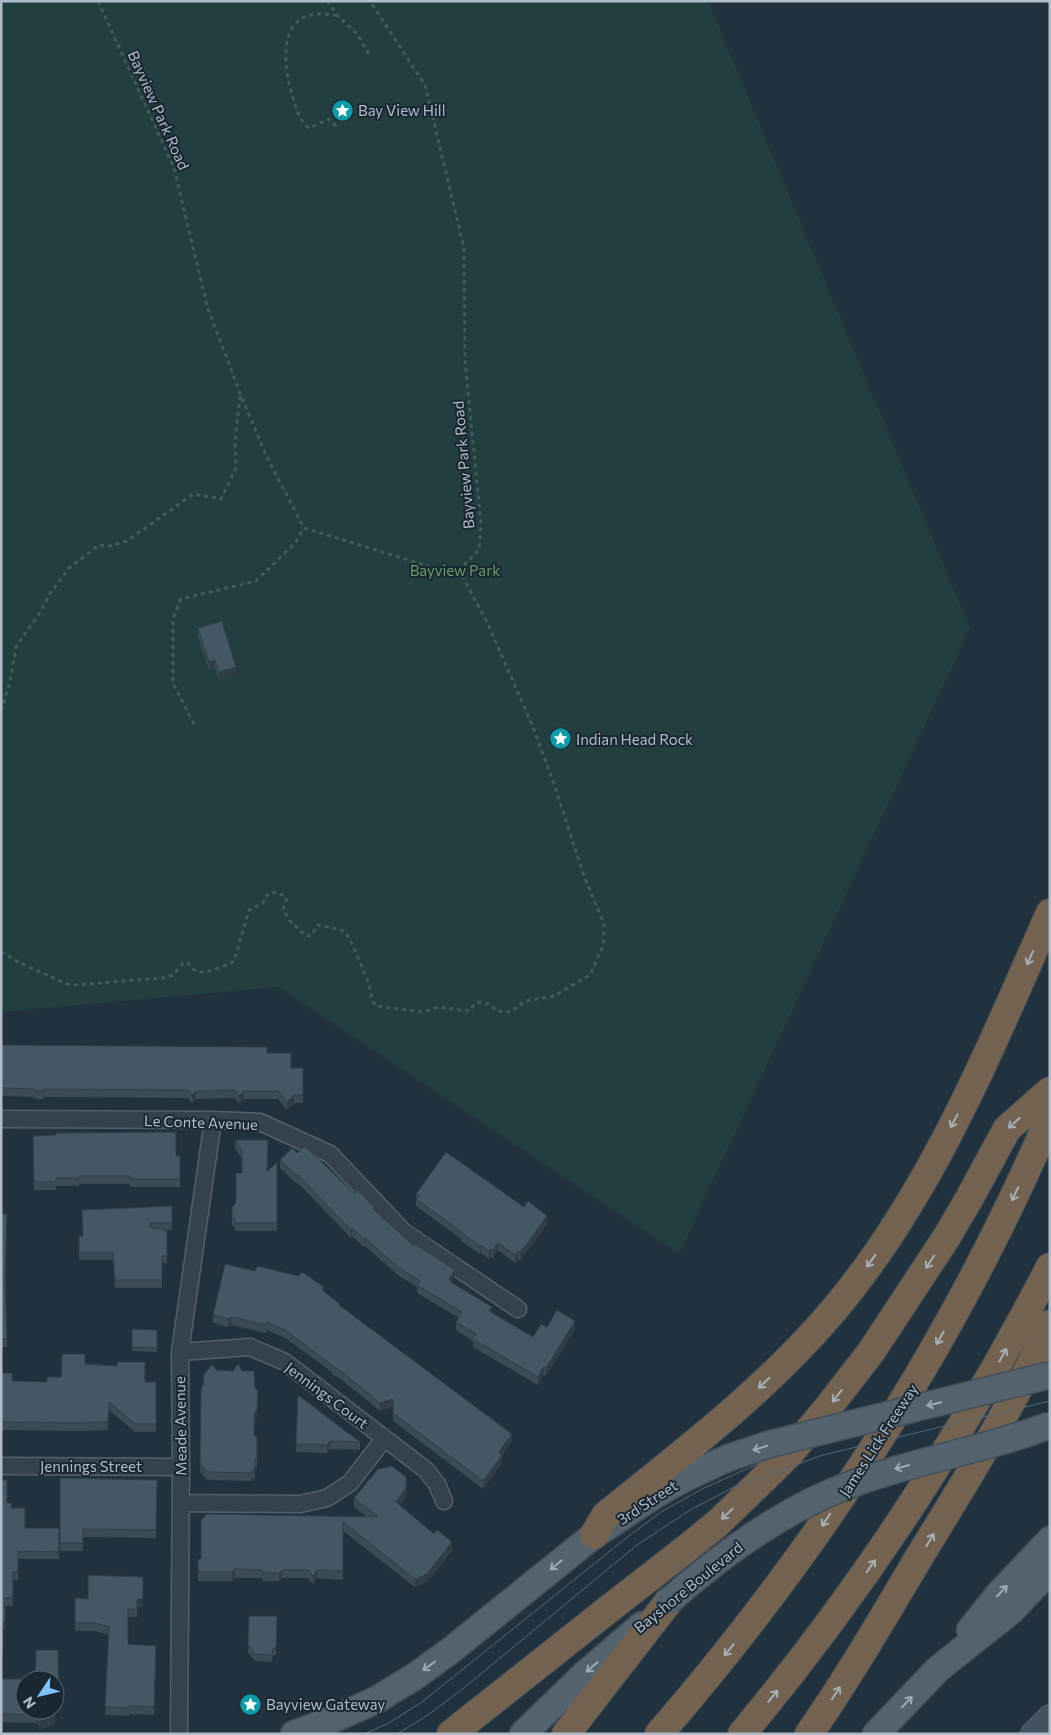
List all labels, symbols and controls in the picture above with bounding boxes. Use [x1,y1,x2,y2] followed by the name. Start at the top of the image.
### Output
[125,48,193,172] street label: Bayview Park Road
[330,98,354,122] place icon: Bay View Hill
[358,101,445,119] place label: Bay View Hill
[448,400,478,530] street label: Bayview Park Road
[410,561,500,579] park label: Bayview Park
[548,727,572,751] place icon: Indian Head Rock
[576,730,693,748] place label: Indian Head Rock
[1025,950,1035,965] one-way arrow
[144,1111,258,1133] street label: Le Conte Avenue
[949,1114,959,1128] one-way arrow
[1007,1118,1020,1129] one-way arrow
[1010,1186,1020,1201] one-way arrow
[866,1253,876,1267] one-way arrow
[925,1255,935,1269] one-way arrow
[935,1330,945,1345] one-way arrow
[999,1348,1009,1362] one-way arrow
[282,1358,372,1432] street label: Jennings Court
[170,1376,190,1476] street label: Meade Avenue
[758,1377,771,1389] one-way arrow
[835,1380,921,1500] street label: James Lick Freeway
[832,1389,843,1402] one-way arrow
[927,1400,943,1409] one-way arrow
[752,1443,768,1453] one-way arrow
[40,1457,142,1475] street label: Jennings Street
[895,1463,911,1473] one-way arrow
[613,1476,681,1528] street label: 3rd Street
[720,1508,733,1520] one-way arrow
[821,1513,831,1527] one-way arrow
[926,1533,936,1547] one-way arrow
[630,1538,746,1636] street label: Bayshore Boulevard
[550,1560,563,1571] one-way arrow
[866,1560,876,1574] one-way arrow
[996,1584,1008,1597] one-way arrow
[723,1643,734,1656] one-way arrow
[423,1661,436,1672] one-way arrow
[586,1662,599,1673] one-way arrow
[15,1670,65,1720] north arrow
[831,1686,841,1700] one-way arrow
[767,1690,778,1703] one-way arrow
[238,1692,262,1716] place icon: Bayview Gateway
[19,1694,39,1712] text: N
[266,1695,385,1713] place label: Bayview Gateway
[901,1695,913,1708] one-way arrow

